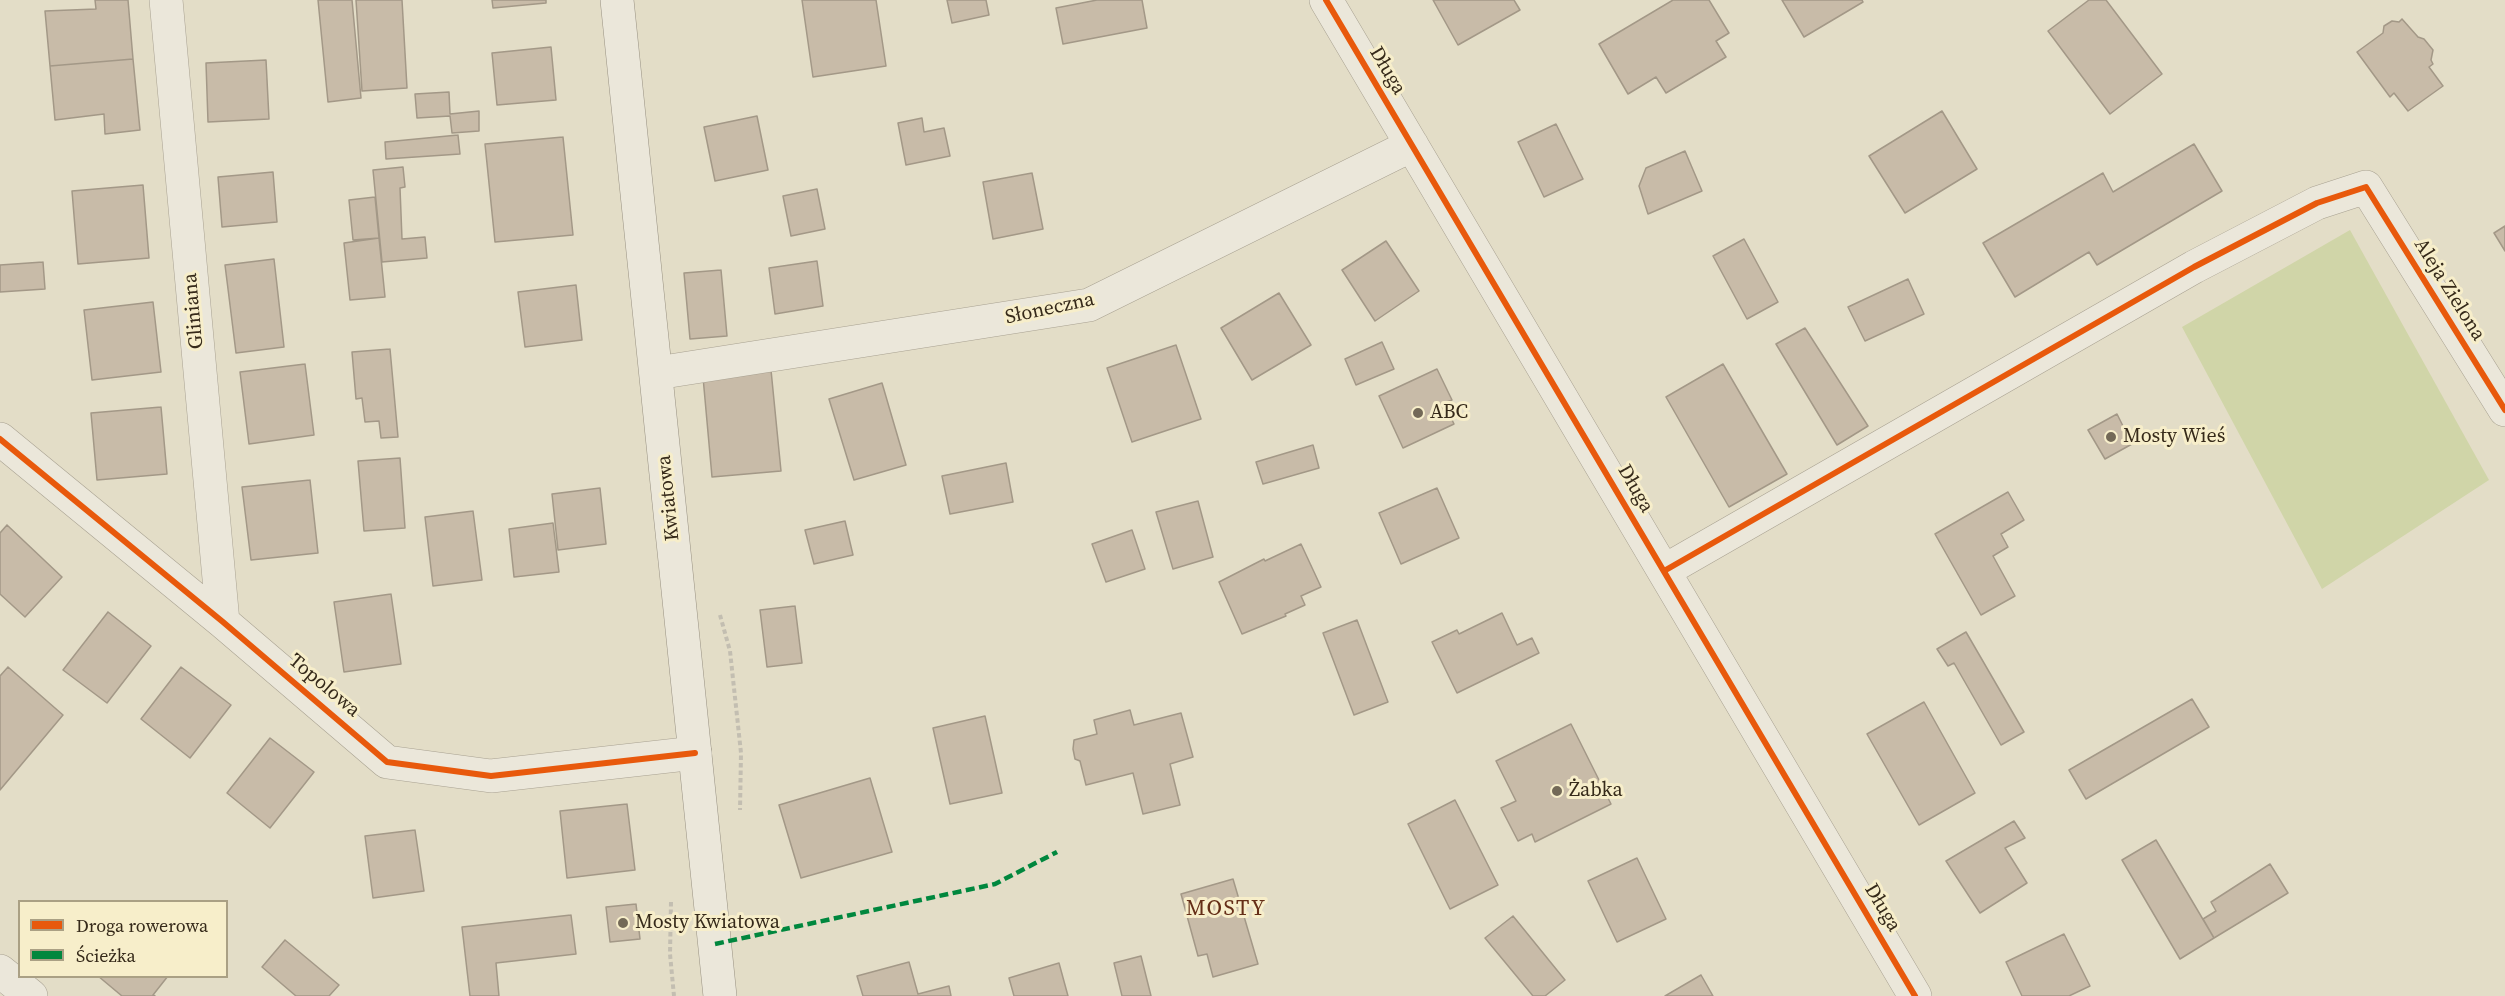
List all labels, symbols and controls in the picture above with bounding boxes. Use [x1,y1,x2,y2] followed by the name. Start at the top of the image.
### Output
[1363,43,1411,99] street label: Długa
[2408,234,2490,346] street label: Aleja Zielona
[179,272,209,350] street label: Gliniana
[1003,288,1097,330] street label: Słoneczna
[1430,401,1468,425] place label: ABC
[1411,406,1425,420] marker: ABC
[2123,425,2225,449] place label: Mosty Wieś
[2104,430,2118,444] marker: Mosty Wieś
[653,454,685,542] street label: Kwiatowa
[1612,461,1658,517] street label: Długa
[283,649,365,723] street label: Topolowa
[1569,779,1623,803] place label: Żabka
[1550,784,1564,798] marker: Żabka
[1858,880,1906,936] street label: Długa
[1186,896,1266,922] district label: MOSTY
[18,900,228,978] legend
[635,911,780,935] place label: Mosty Kwiatowa
[76,913,208,938] text: Droga rowerowa
[616,916,630,930] marker: Mosty Kwiatowa
[76,943,136,968] text: Ścieżka

